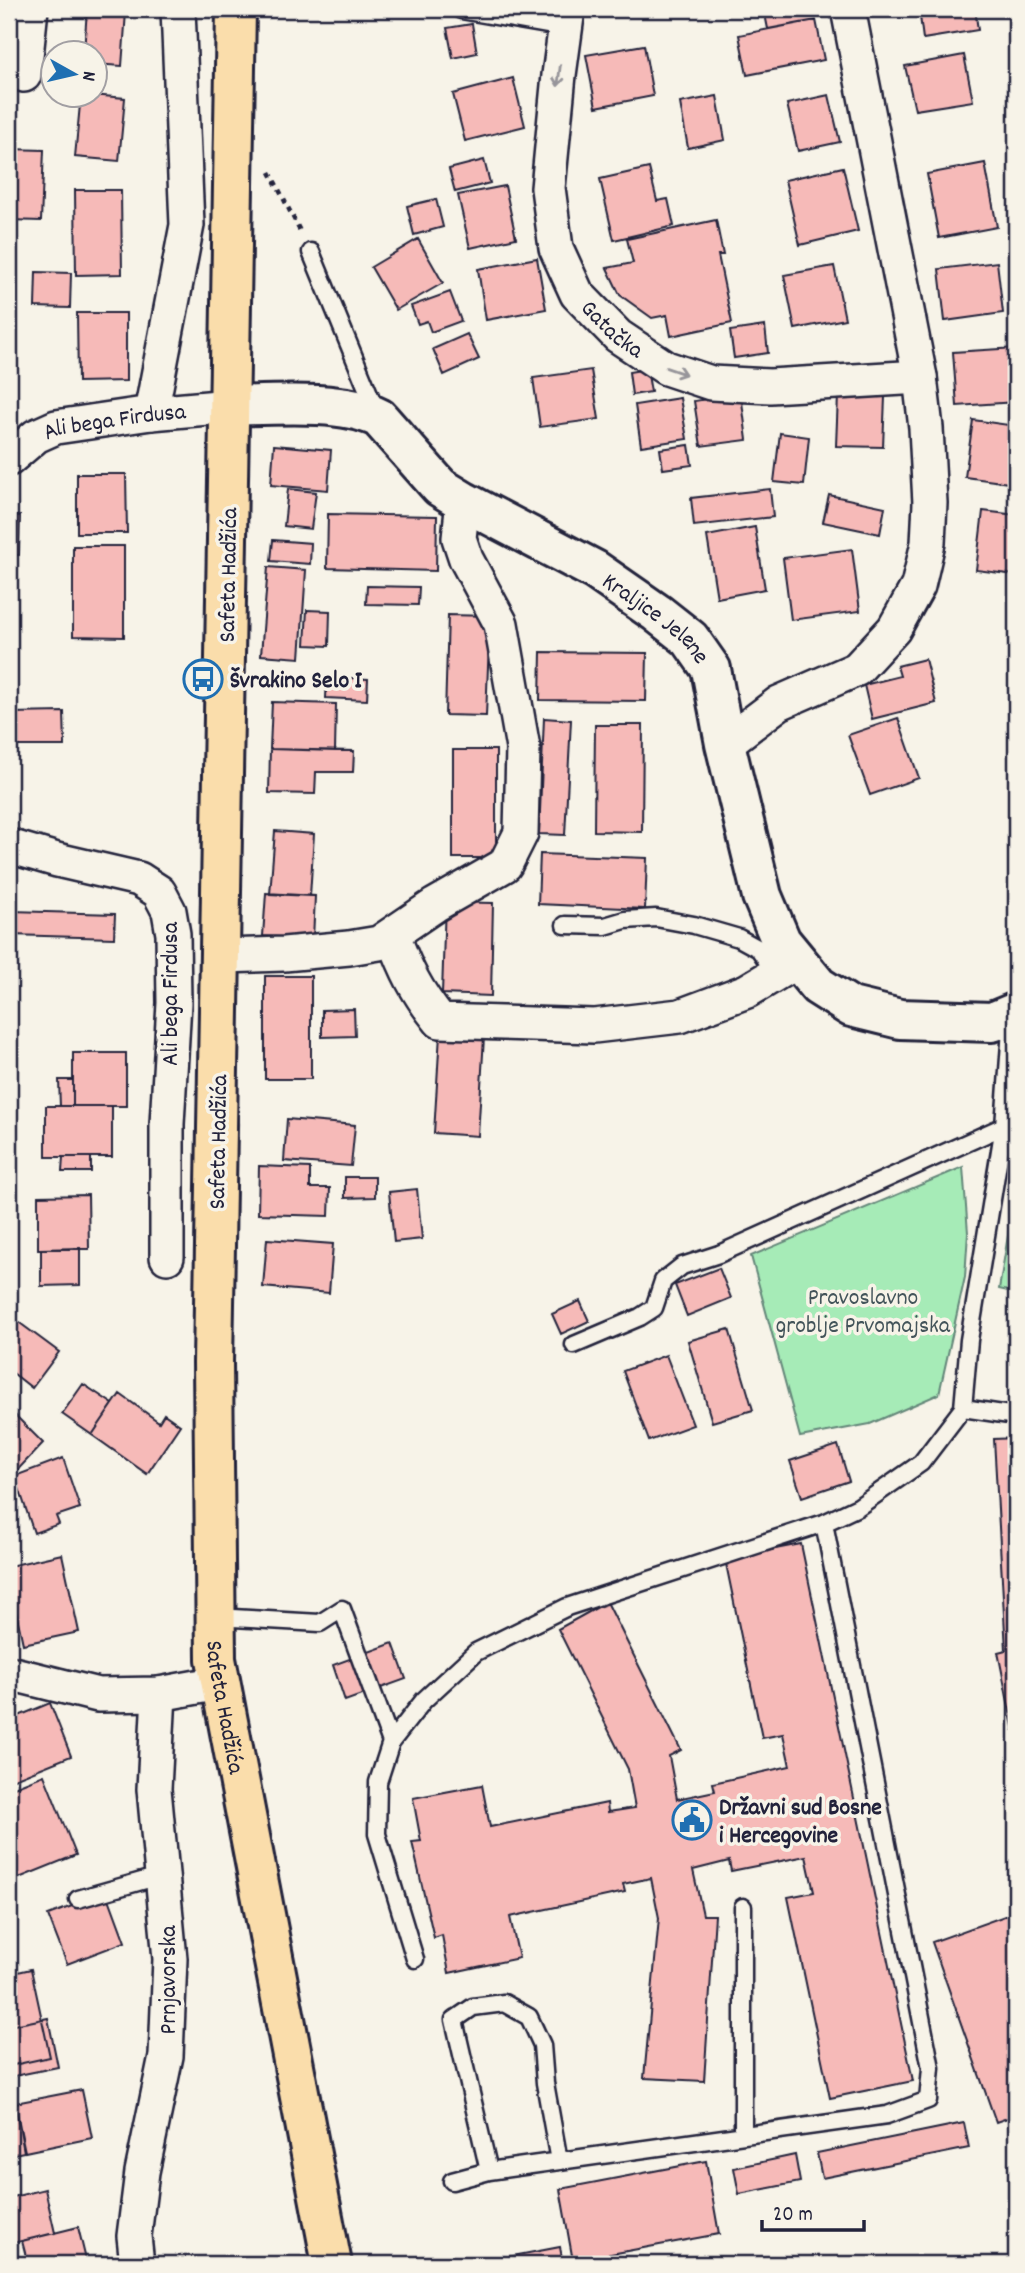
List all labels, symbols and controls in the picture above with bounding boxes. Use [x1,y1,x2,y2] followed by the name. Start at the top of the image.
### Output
[38,38,108,108] north arrow
[552,64,565,87] one-way arrow
[73,69,101,82] text: N
[572,293,650,369] street label: Gatačka
[664,366,686,378] one-way arrow
[38,396,188,451] street label: Ali bega Firdusa
[212,507,248,643] street label: Safeta Hadžića
[594,566,716,672] street label: Kraljice Jelene
[182,658,224,700] bus stop icon: Švrakino Selo I
[230,665,363,699] place label: Švrakino Selo I
[155,921,189,1066] street label: Ali bega Firdusa
[202,1074,238,1210] street label: Safeta Hadžića
[776,1282,951,1344] park label: Pravoslavno groblje Prvomajska
[196,1640,252,1778] street label: Safeta Hadžića
[719,1792,882,1854] place label: Državni sud Bosne i Hercegovine
[671,1799,713,1841] public building icon: Državni sud Bosne i Hercegovine
[153,1925,187,2035] street label: Prnjavorska
[762,2189,864,2233] scale bar
[773,2201,813,2231] text: 20 m

